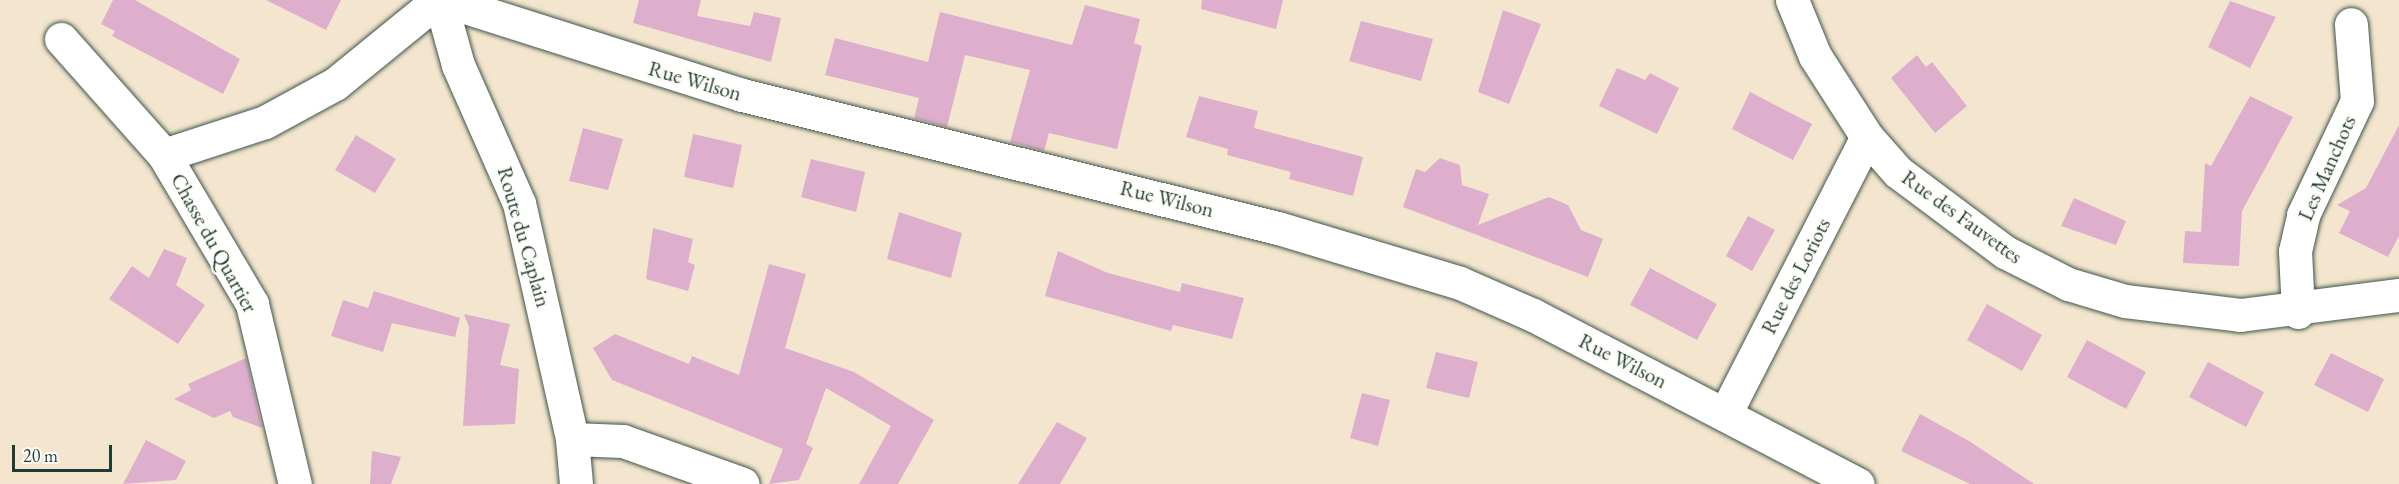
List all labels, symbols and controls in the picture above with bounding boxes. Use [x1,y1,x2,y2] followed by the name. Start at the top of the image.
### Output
[646,56,744,106] street label: Rue Wilson
[2293,111,2361,225] street label: Les Manchots
[492,164,556,310] street label: Route du Caplain
[1897,165,2027,269] street label: Rue des Fauvettes
[165,169,263,317] street label: Chasse du Quartier
[1118,175,1216,223] street label: Rue Wilson
[1756,214,1836,338] street label: Rue des Loriots
[1575,328,1671,394] street label: Rue Wilson
[15,433,116,471] scale bar
[23,444,58,467] text: 20 m

